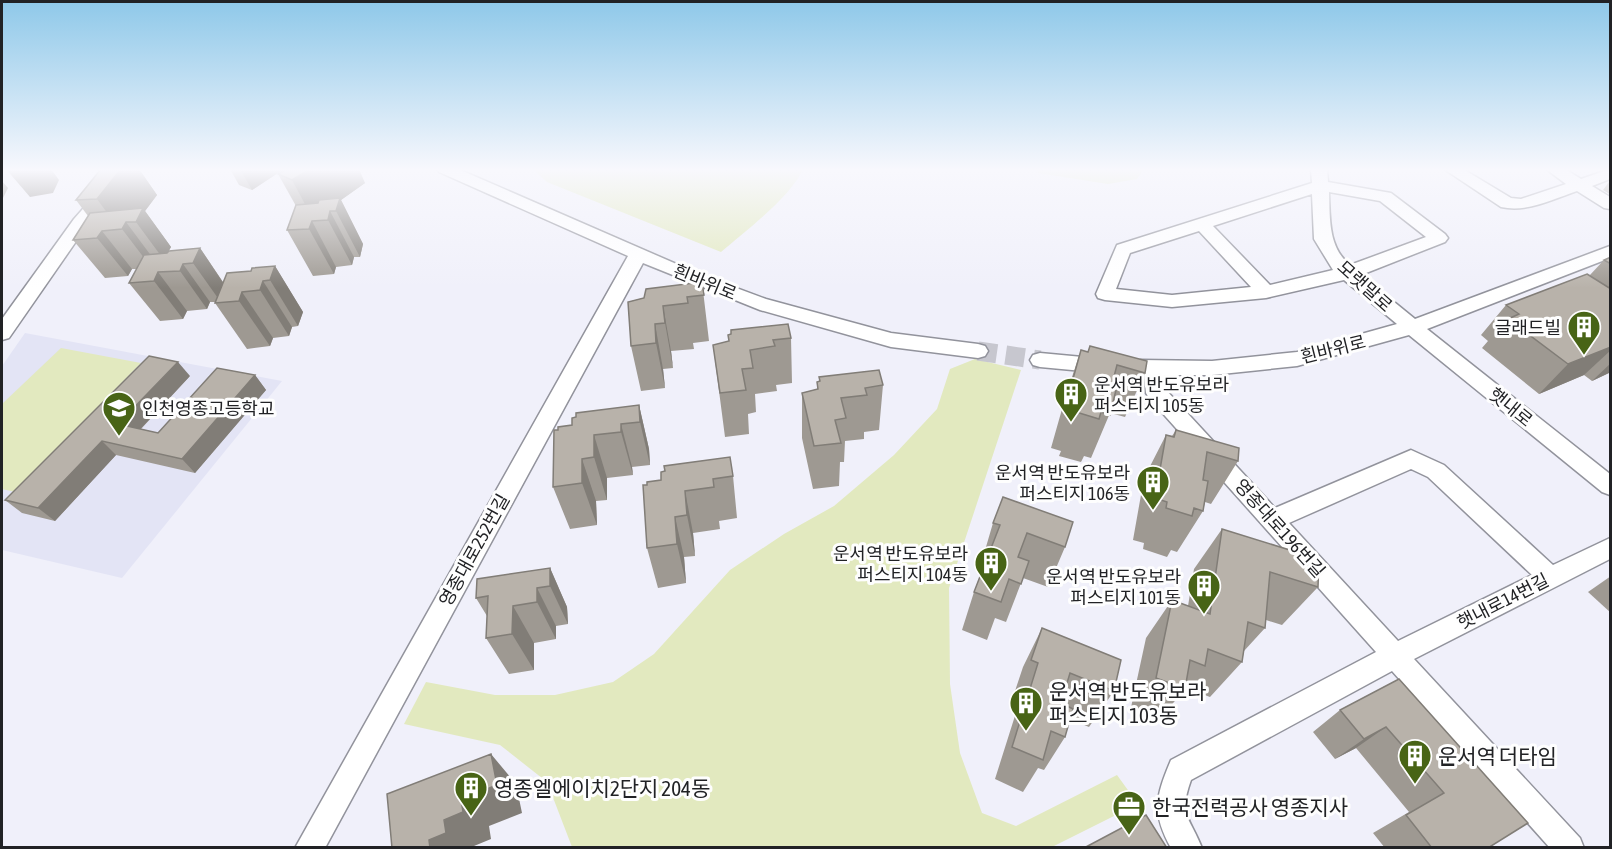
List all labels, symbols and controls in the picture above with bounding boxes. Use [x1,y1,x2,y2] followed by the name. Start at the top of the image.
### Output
[1333,256,1397,316] street label: 모랫말로
[670,260,740,304] street label: 흰바위로
[1566,309,1602,356] building icon: 글래드빌
[1495,317,1561,338] place label: 글래드빌
[1298,331,1368,367] street label: 흰바위로
[1094,374,1229,416] place label: 운서역 반도유보라 퍼스티지 105동
[1053,376,1089,423] building icon: 운서역 반도유보라 퍼스티지 105동
[1485,383,1537,431] street label: 햇내로
[101,390,137,437] school or university icon: 인천영종고등학교
[142,398,274,419] place label: 인천영종고등학교
[995,462,1130,504] place label: 운서역 반도유보라 퍼스티지 106동
[1135,464,1171,511] building icon: 운서역 반도유보라 퍼스티지 106동
[1230,475,1330,581] street label: 영종대로196번길
[435,490,513,610] street label: 영종대로252번길
[833,543,968,585] place label: 운서역 반도유보라 퍼스티지 104동
[973,545,1009,592] building icon: 운서역 반도유보라 퍼스티지 104동
[1046,566,1181,608] place label: 운서역 반도유보라 퍼스티지 101동
[1186,568,1222,615] building icon: 운서역 반도유보라 퍼스티지 101동
[1454,569,1552,633] street label: 햇내로14번길
[1049,679,1206,727] place label: 운서역 반도유보라 퍼스티지 103동
[1008,685,1044,732] building icon: 운서역 반도유보라 퍼스티지 103동
[1397,738,1433,785] building icon: 운서역 더타임
[1438,744,1557,768] place label: 운서역 더타임
[453,770,489,817] building icon: 영종엘에이치2단지 204동
[494,776,710,800] place label: 영종엘에이치2단지 204동
[1111,789,1147,836] office icon: 한국전력공사 영종지사
[1152,795,1348,819] place label: 한국전력공사 영종지사

